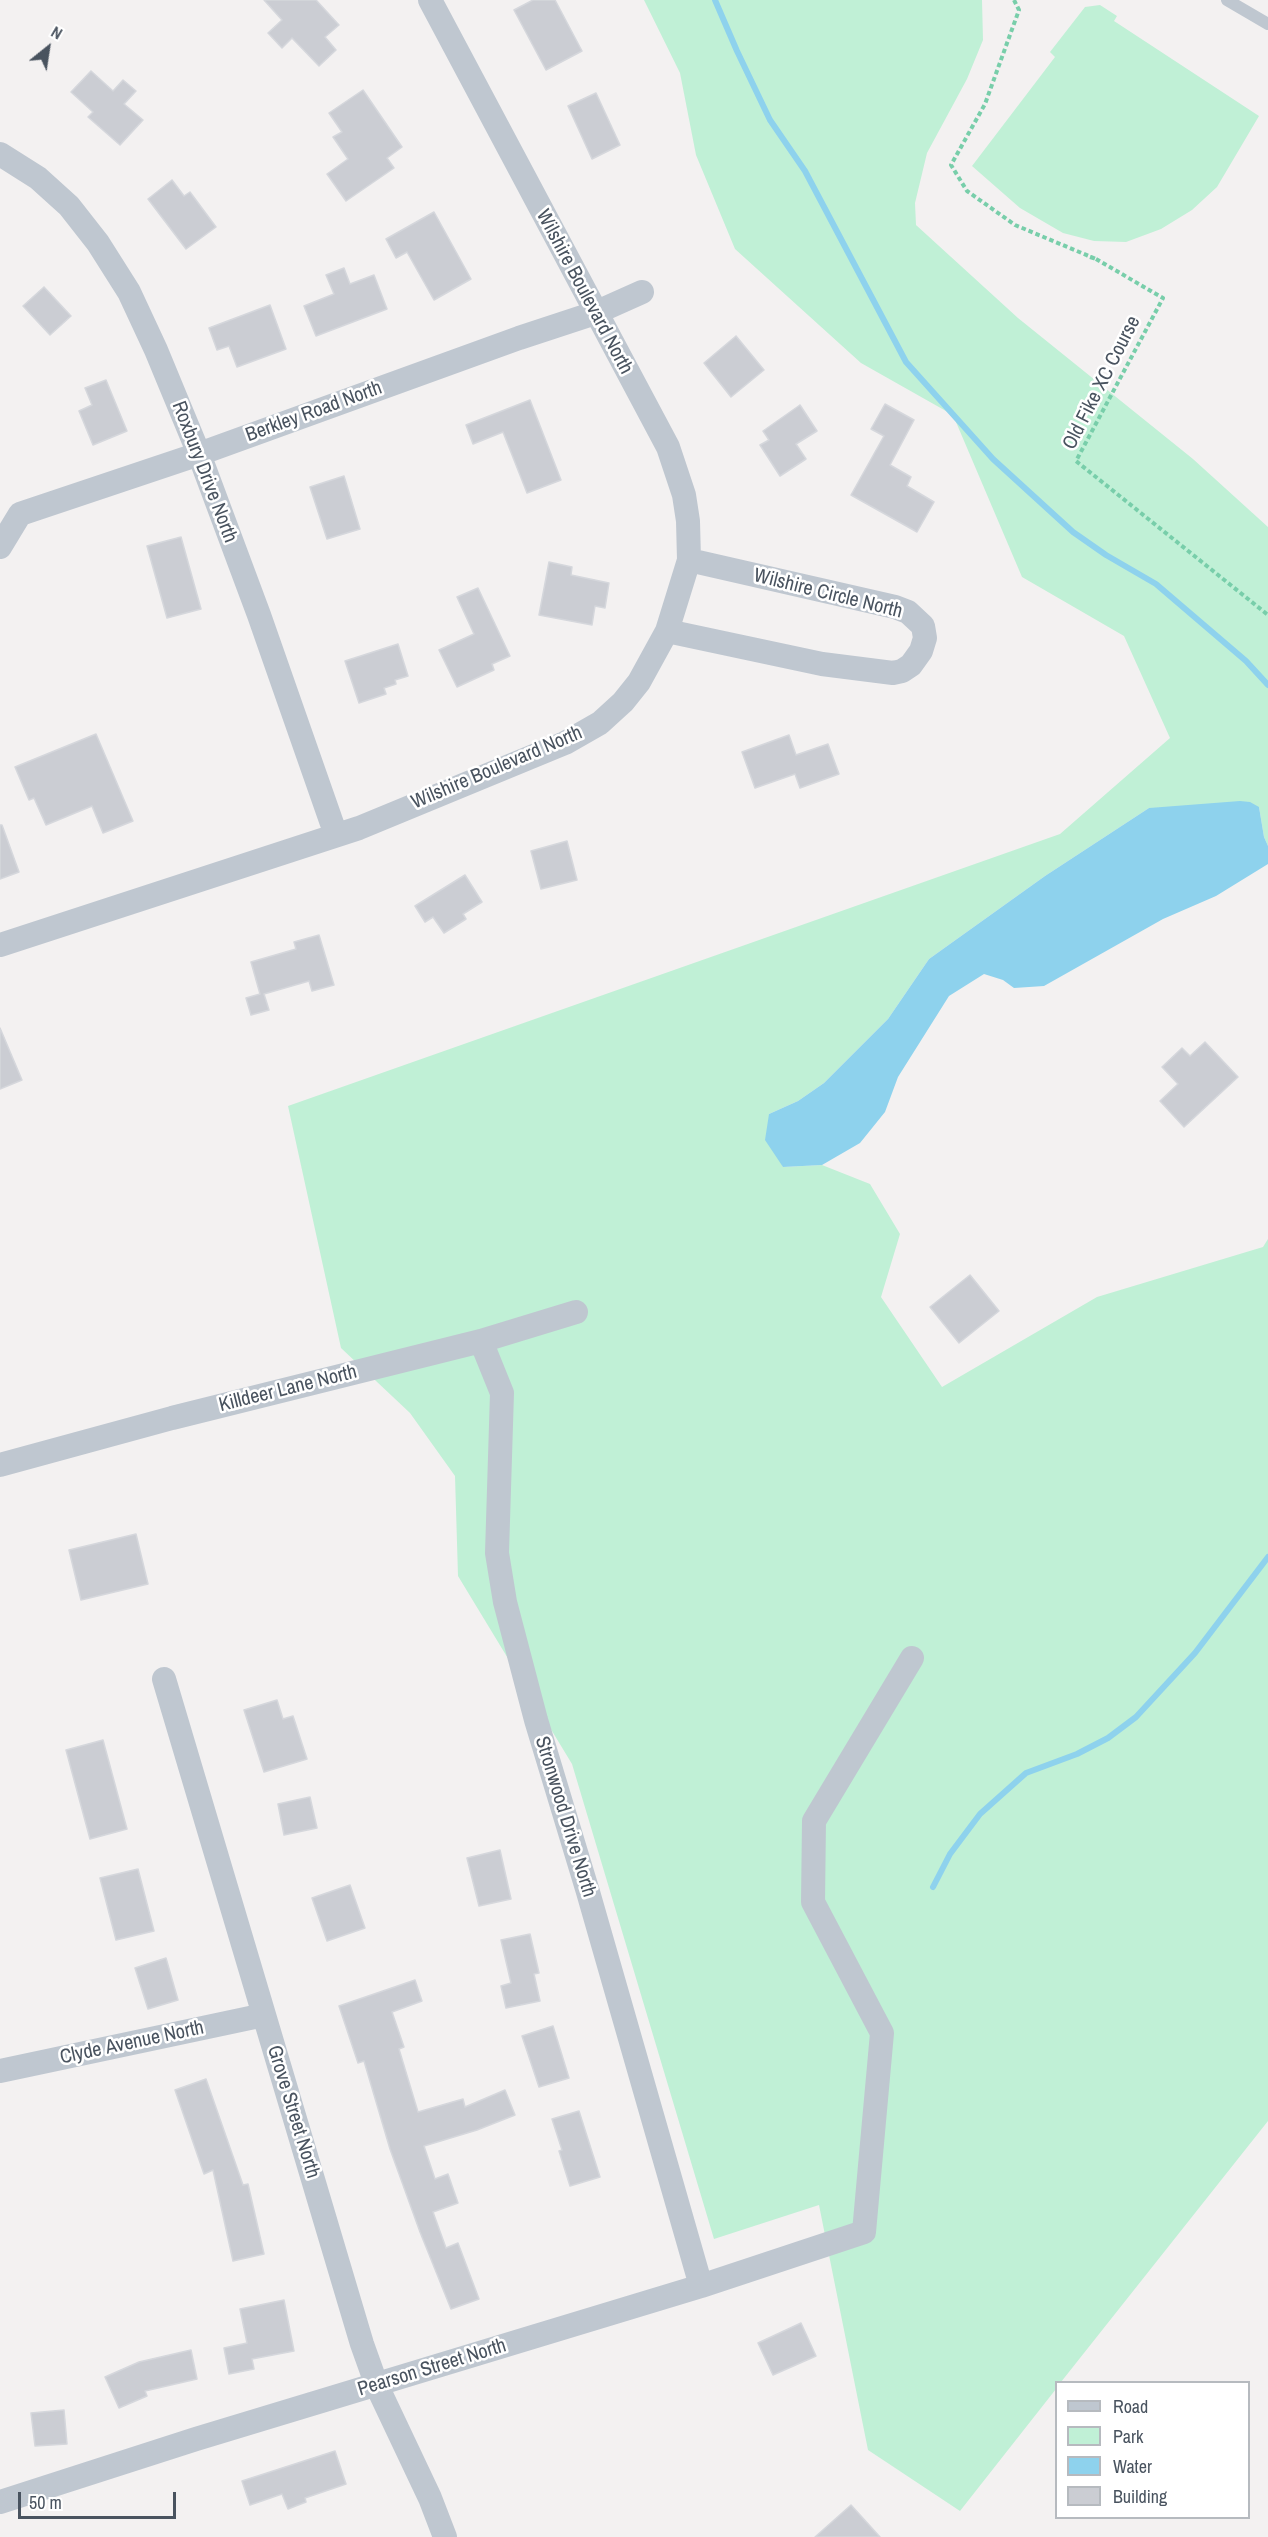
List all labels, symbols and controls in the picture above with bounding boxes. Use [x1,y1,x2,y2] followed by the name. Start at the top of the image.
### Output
[18,18,78,78] north arrow
[47,21,67,44] text: N
[530,205,638,379] street label: Wilshire Boulevard North
[1058,312,1146,454] street label: Old Fike XC Course
[243,376,385,448] street label: Berkley Road North
[166,398,242,546] street label: Roxbury Drive North
[751,564,905,624] street label: Wilshire Circle North
[408,721,586,815] street label: Wilshire Boulevard North
[217,1360,359,1418] street label: Killdeer Lane North
[529,1734,601,1900] street label: Stronwood Drive North
[58,2016,206,2070] street label: Clyde Avenue North
[261,2043,325,2181] street label: Grove Street North
[355,2334,509,2402] street label: Pearson Street North
[1055,2381,1250,2519] legend
[1113,2394,1148,2419] text: Road
[1113,2424,1143,2449] text: Park
[1113,2454,1152,2479] text: Water
[21,2480,178,2518] scale bar
[1113,2484,1167,2509] text: Building
[29,2490,62,2515] text: 50 m

